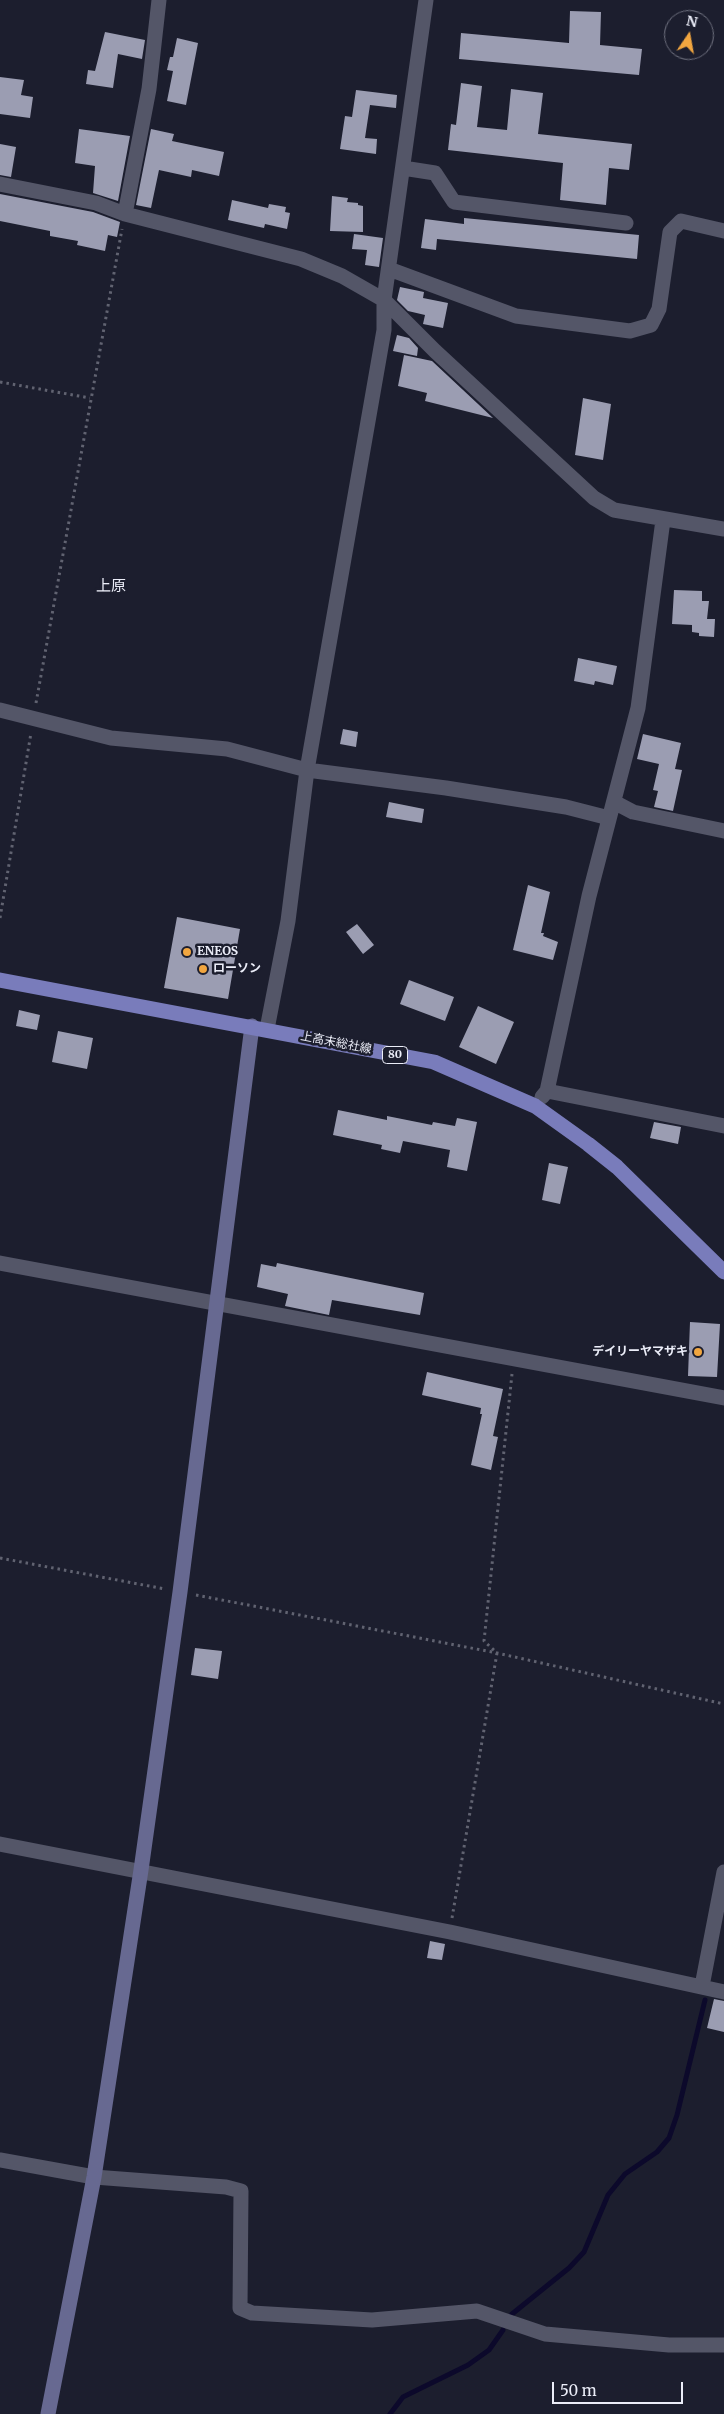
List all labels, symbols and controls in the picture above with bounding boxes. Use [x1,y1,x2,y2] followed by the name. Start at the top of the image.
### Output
[664,10,714,60] north arrow
[685,11,699,31] text: N
[96,578,126,596] district label: 上原
[197,945,238,959] place label: ENEOS
[181,946,193,958] marker: ENEOS
[213,962,261,976] place label: ローソン
[197,963,209,975] marker: ローソン
[299,1029,373,1057] street label: 上高末総社線
[382,1046,408,1064] road number: 80
[592,1345,688,1359] place label: デイリーヤマザキ
[692,1346,704,1358] marker: デイリーヤマザキ
[554,2372,685,2404] scale bar
[560,2381,597,2400] text: 50 m

